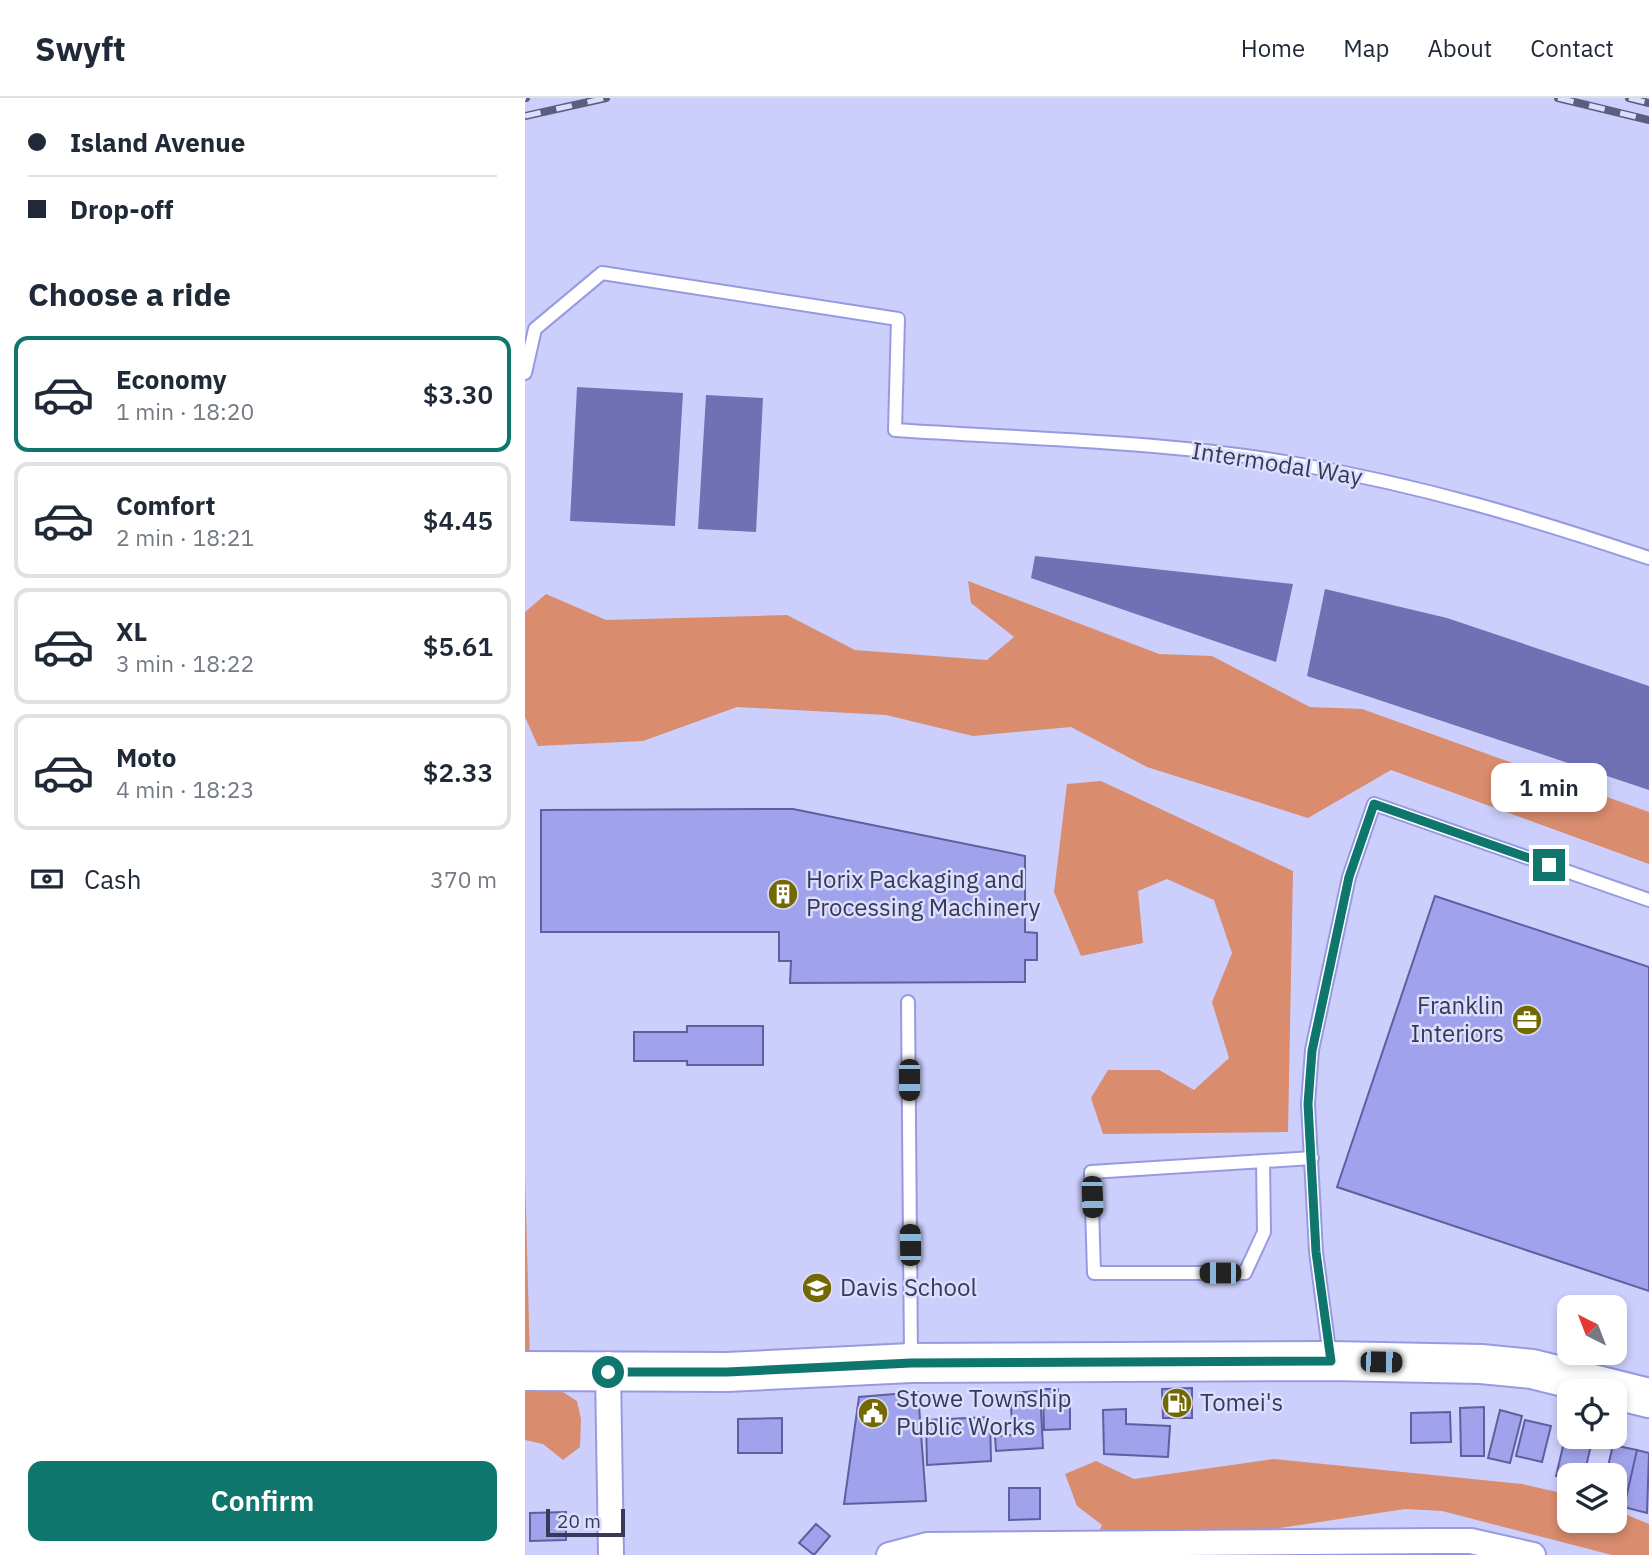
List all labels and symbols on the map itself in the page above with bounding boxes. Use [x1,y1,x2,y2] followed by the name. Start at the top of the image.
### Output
[1189,434,1365,492] street label: Intermodal Way
[1491,764,1607,812] callout: 1 min
[1533,849,1565,881] route end
[806,863,1041,923] place label: Horix Packaging and Processing Machinery
[766,877,800,911] building icon: Horix Packaging and Processing Machinery
[1411,989,1504,1049] place label: Franklin Interiors
[1510,1003,1544,1037] office icon: Franklin Interiors
[899,1059,920,1101] car
[1081,1176,1104,1218] car
[900,1224,921,1266] car
[1200,1263,1242,1284] car
[800,1271,834,1305] school or university icon: Davis School
[840,1271,977,1303] place label: Davis School
[1557,1295,1627,1365] north arrow
[1360,1351,1403,1373] car
[592,1356,624,1388] route start
[896,1382,1072,1442] place label: Stowe Township Public Works
[1160,1386,1194,1420] fuel station icon: Tomei's
[1200,1386,1283,1418] place label: Tomei's
[856,1396,890,1430] public building icon: Stowe Township Public Works
[546,1506,625,1538] scale bar

